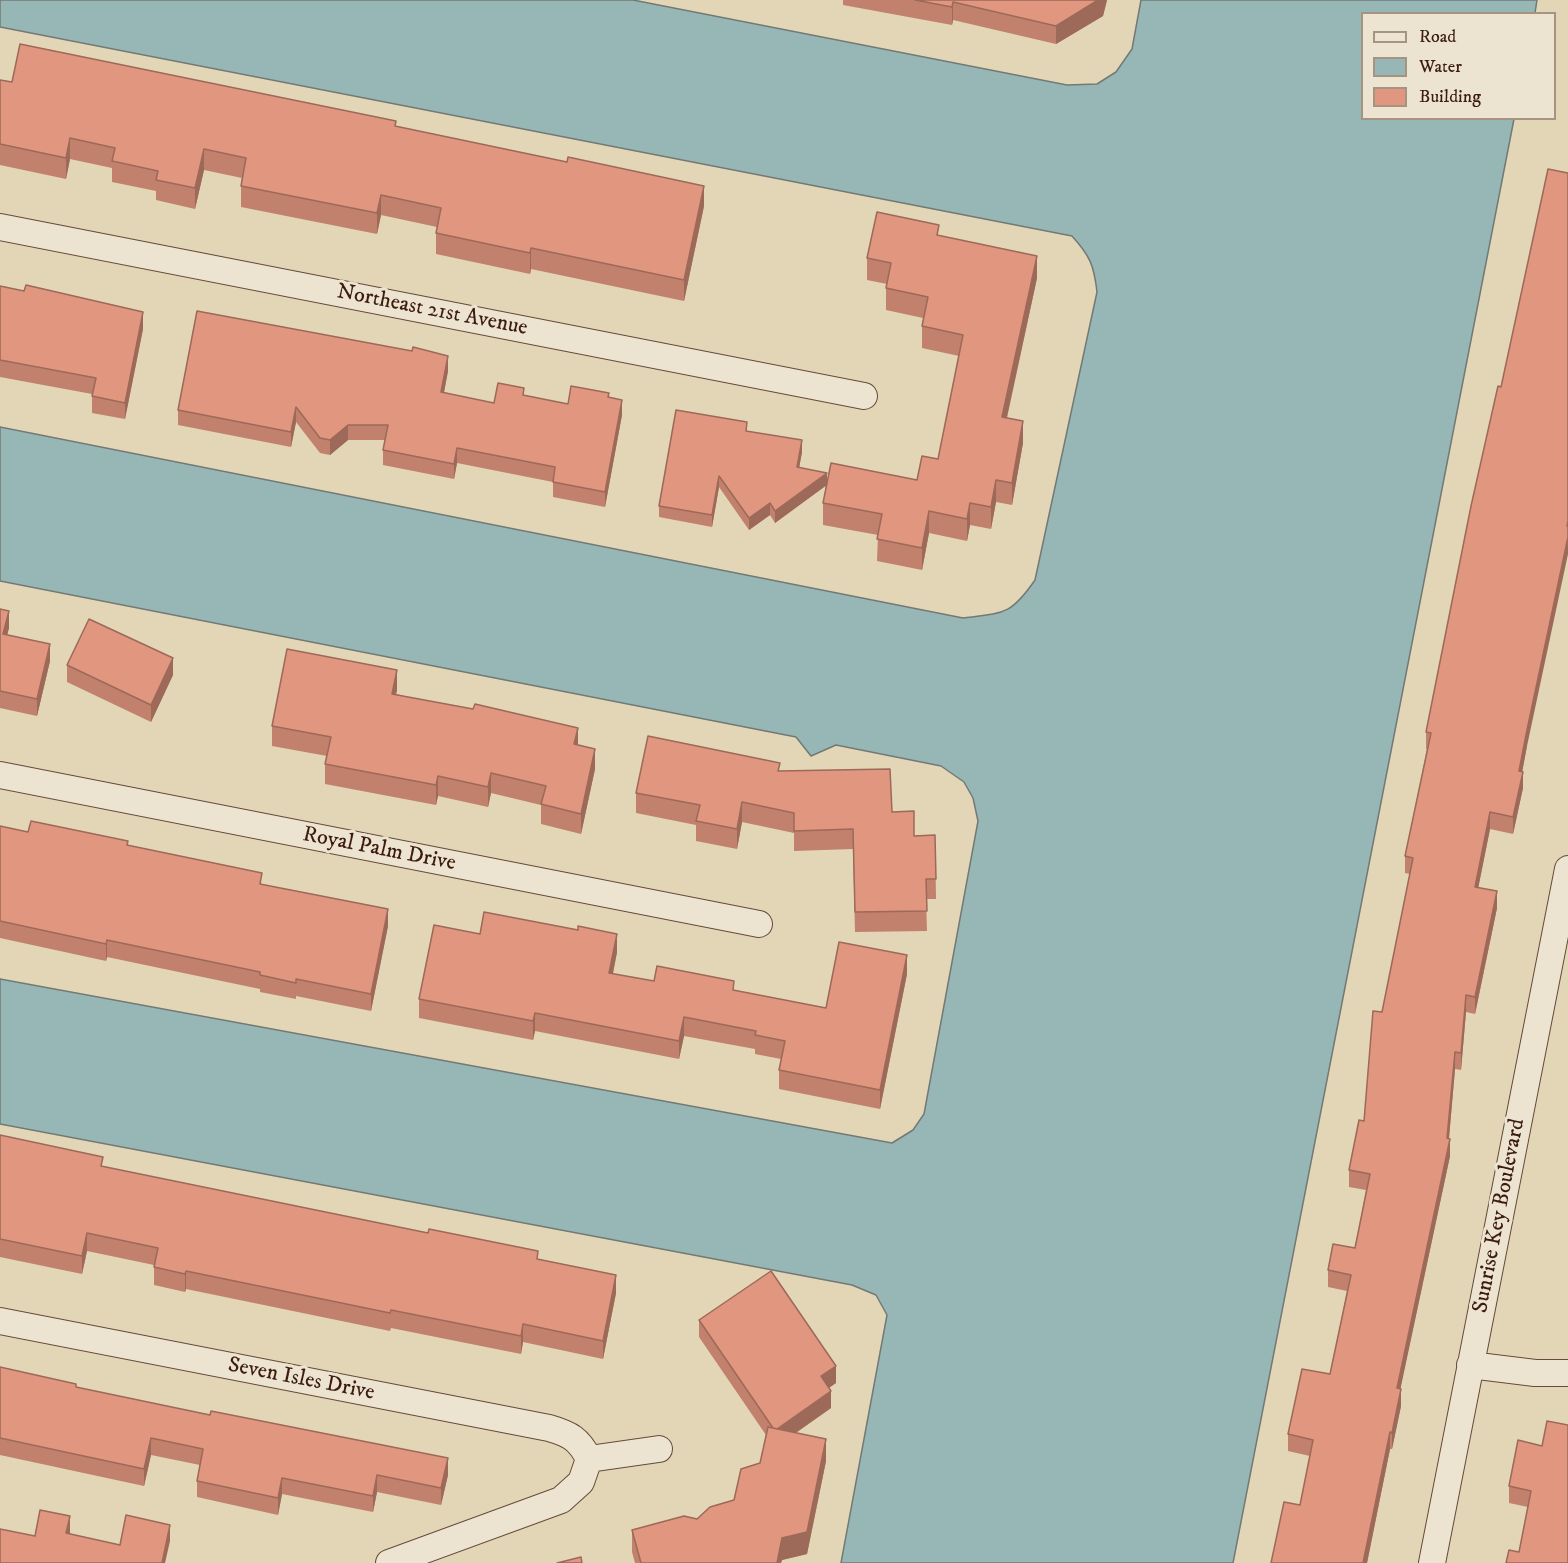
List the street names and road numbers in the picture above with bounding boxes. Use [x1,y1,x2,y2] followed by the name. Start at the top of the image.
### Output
[334,280,530,342] street label: Northeast 21st Avenue
[300,822,458,878] street label: Royal Palm Drive
[1468,1117,1532,1315] street label: Sunrise Key Boulevard
[226,1353,376,1407] street label: Seven Isles Drive

